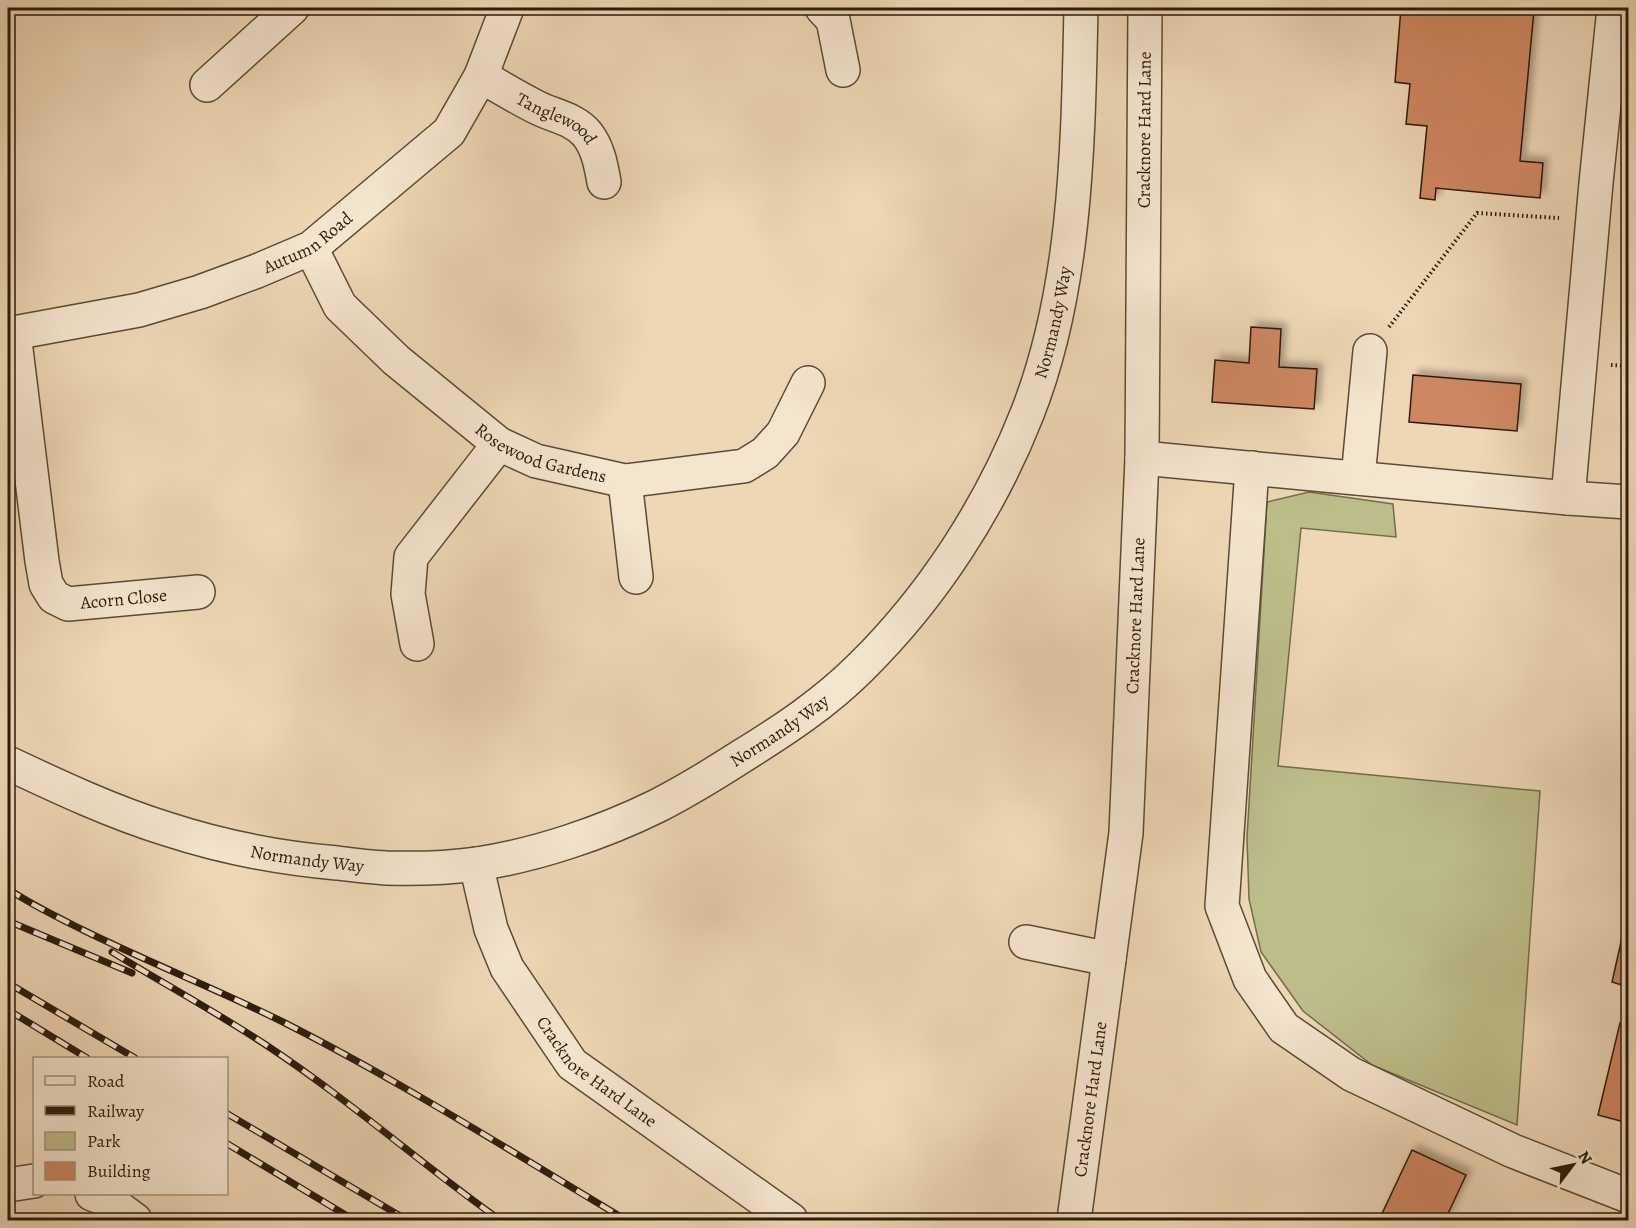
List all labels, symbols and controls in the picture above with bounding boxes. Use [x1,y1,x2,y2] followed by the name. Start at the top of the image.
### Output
[1132,51,1157,208] street label: Cracknore Hard Lane
[512,87,603,149] street label: Tanglewood
[258,206,358,279] street label: Autumn Road
[1028,264,1077,382] street label: Normandy Way
[470,417,609,488] street label: Rosewood Gardens
[1120,537,1151,695] street label: Cracknore Hard Lane
[78,583,168,615] street label: Acorn Close
[725,688,834,773] street label: Normandy Way
[248,839,366,878] street label: Normandy Way
[531,1012,662,1133] street label: Cracknore Hard Lane
[1068,1020,1113,1178] street label: Cracknore Hard Lane
[33,1057,228,1195] legend
[87,1069,125,1093] text: Road
[87,1099,145,1123] text: Railway
[87,1129,121,1153] text: Park
[1543,1135,1603,1195] north arrow
[1572,1147,1597,1169] text: N
[87,1159,151,1183] text: Building

